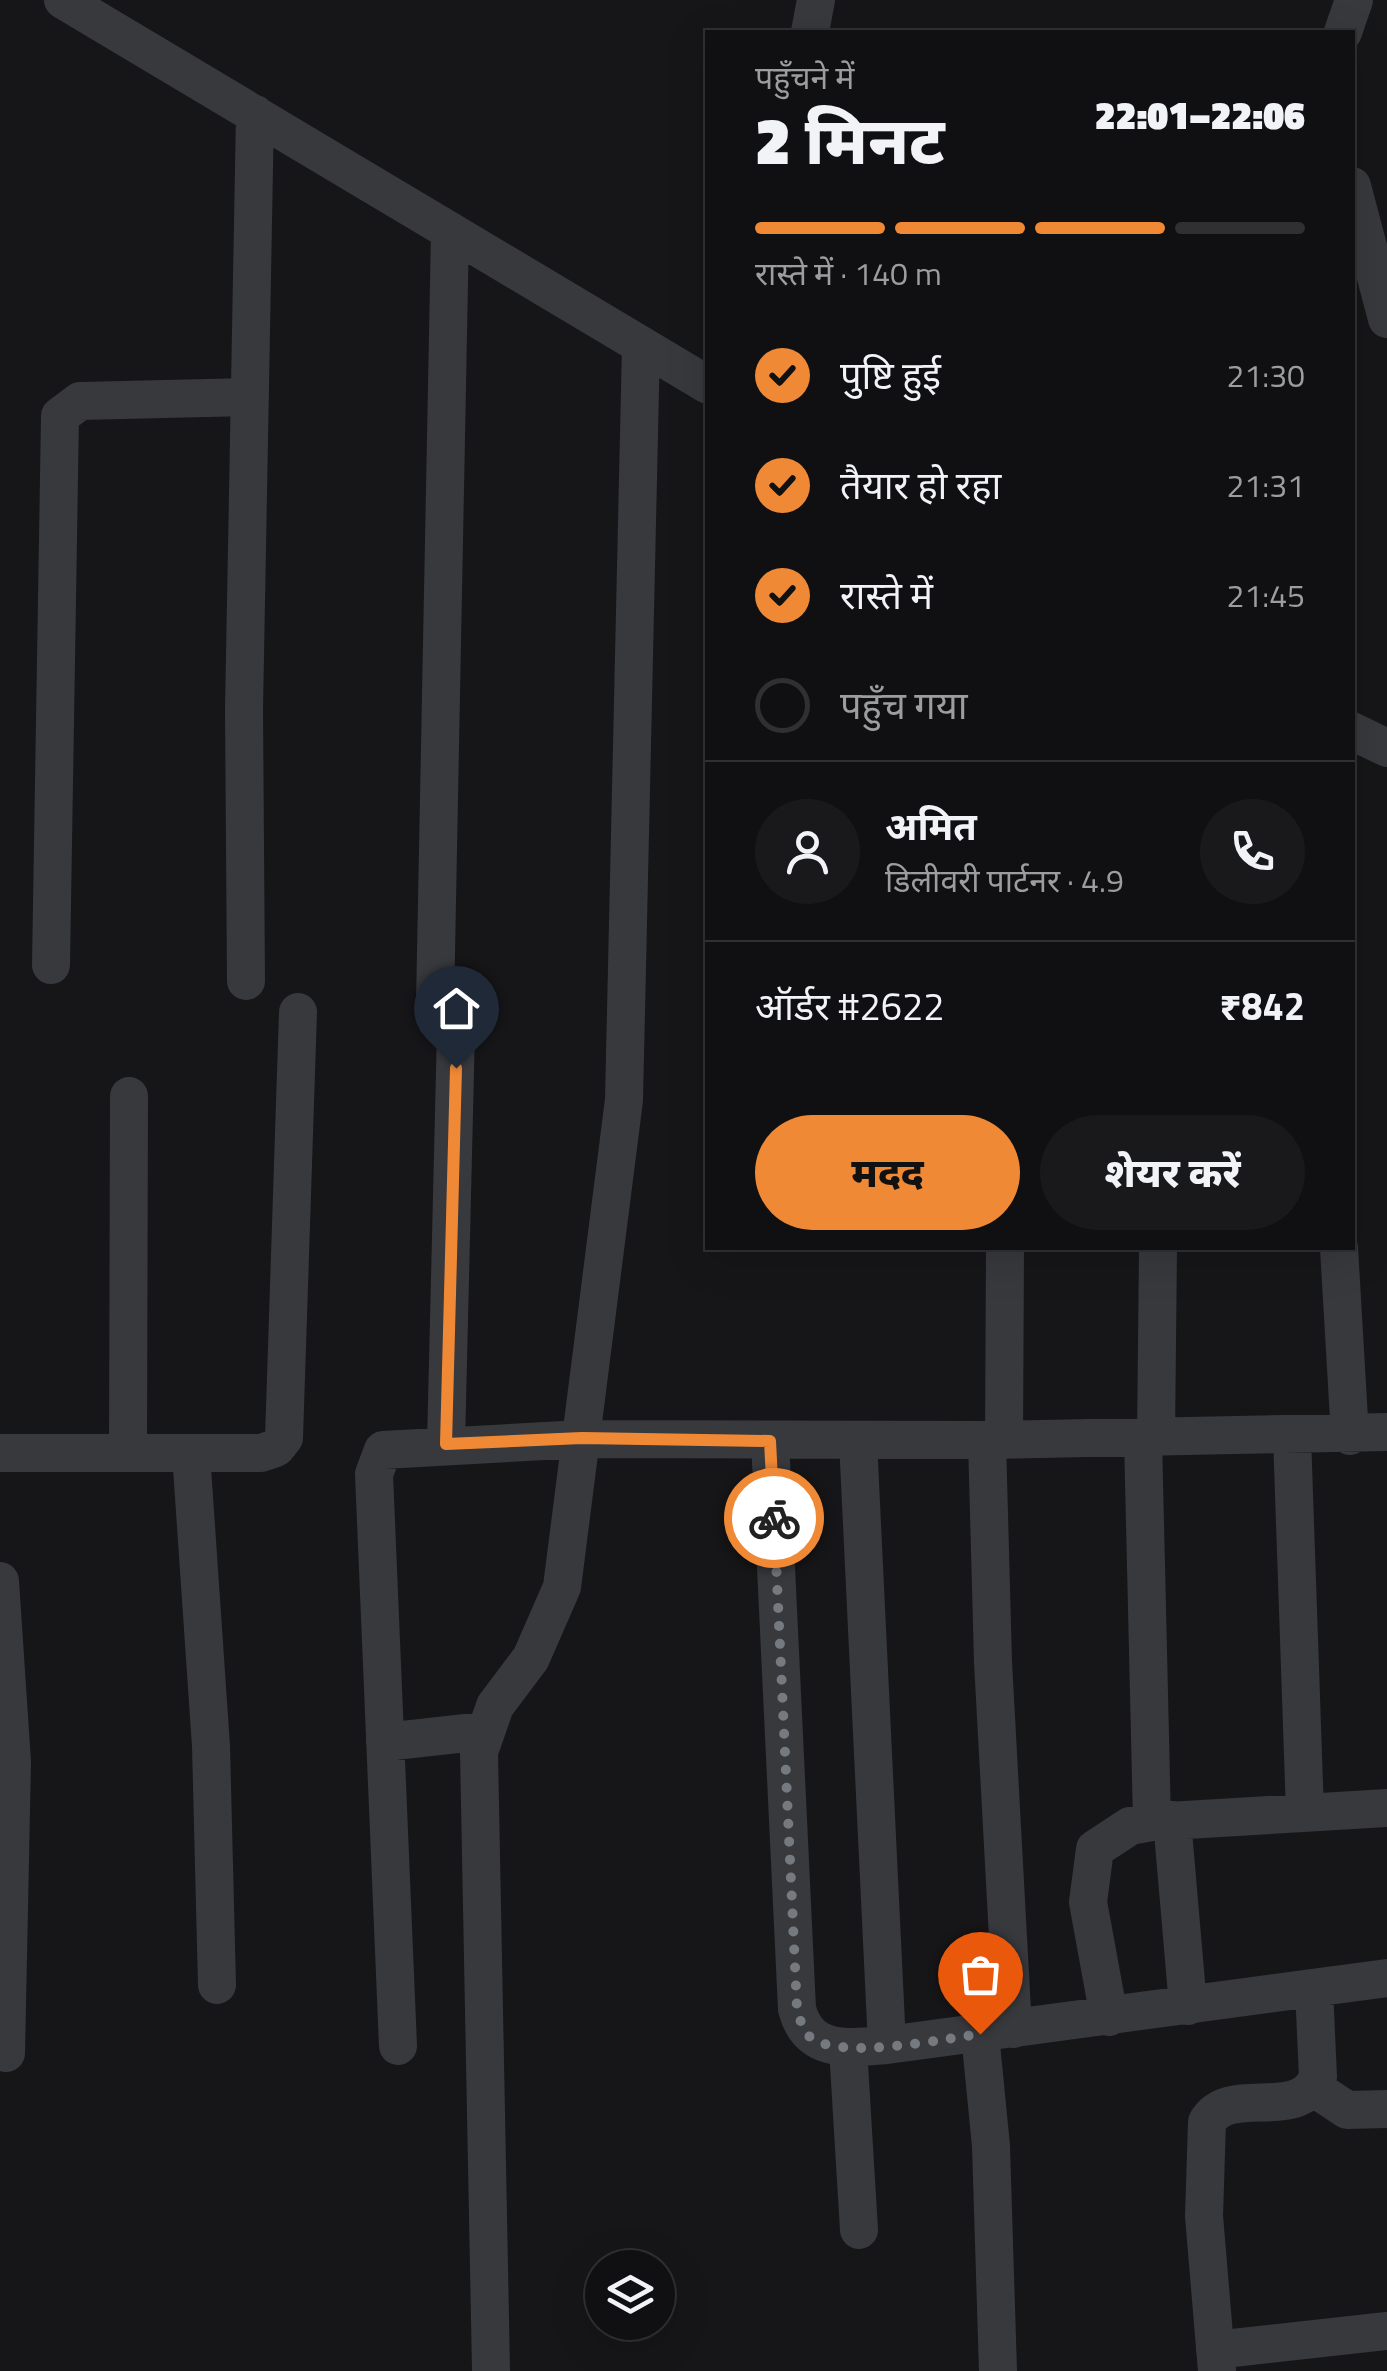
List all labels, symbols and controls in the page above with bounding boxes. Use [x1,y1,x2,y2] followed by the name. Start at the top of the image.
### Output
[755,53,854,101] text: पहुँचने में
[1095,86,1305,144] text: 22:01–22:06
[755,90,945,189] text: 2 मिनट
[755,249,942,297] text: रास्ते में · 140 m
[840,346,941,404] text: पुष्टि हुई
[755,348,810,403] icon: check
[1226,351,1305,399] text: 21:30
[840,456,1001,514] text: तैयार हो रहा
[755,458,810,513] icon: check
[1226,461,1305,509] text: 21:31
[840,566,933,624] text: रास्ते में
[755,568,810,623] icon: check
[1226,571,1305,619] text: 21:45
[840,676,968,734] text: पहुँच गया
[885,797,977,855] text: अमित
[755,799,860,904] button: person
[1200,799,1305,904] button: phone
[885,856,1124,904] text: डिलीवरी पार्टनर · 4.9
[414,966,499,1069] pin
[755,977,945,1035] text: ऑर्डर #2622
[1219,977,1305,1035] text: ₹842
[429,981,484,1036] icon: home
[755,1115,1020,1230] button: मदद
[1040,1115,1305,1230] button: शेयर करें
[724,1468,824,1568] courier
[747,1491,802,1546] icon: bike
[938,1932,1023,2035] pin
[953,1947,1008,2002] icon: bag
[585,2250,675,2340] map controls
[585,2250,675,2340] button: layers

